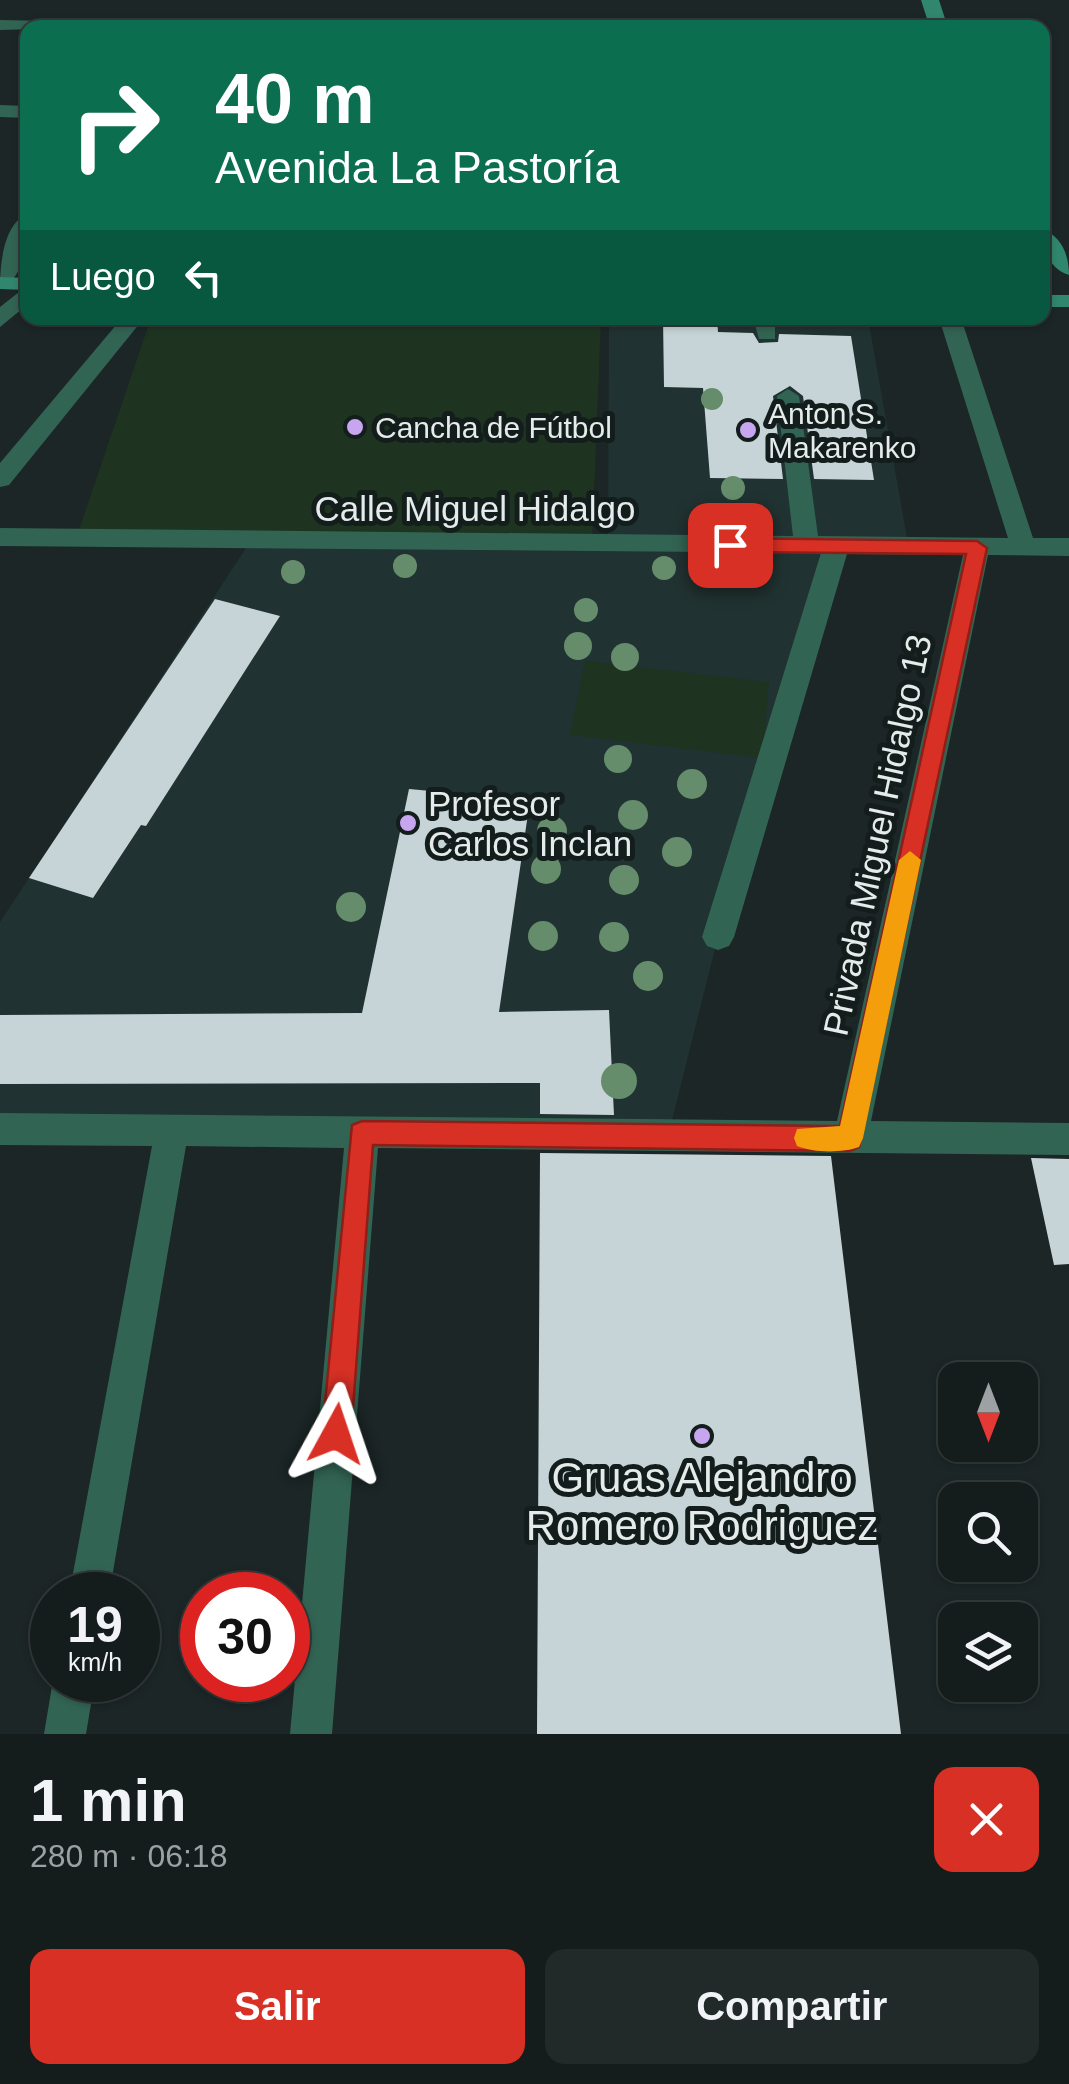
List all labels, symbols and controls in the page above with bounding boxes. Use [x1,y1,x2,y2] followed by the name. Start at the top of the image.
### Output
[50,60,180,190] icon: right
[215,60,375,138] text: 40 m
[215,142,619,193] text: Avenida La Pastoría
[176,250,231,305] icon: left
[50,256,156,298] text: Luego
[768,397,916,464] place label: Anton S. Makarenko
[375,411,612,444] place label: Cancha de Fútbol
[344,416,366,438] marker: Cancha de Fútbol
[737,419,759,441] marker: Anton S. Makarenko
[315,489,636,528] street label: Calle Miguel Hidalgo
[688,503,773,588] pin
[703,518,758,573] icon: arrive
[815,631,939,1039] street label: Privada Miguel Hidalgo 13
[428,784,632,863] place label: Profesor Carlos Inclan
[397,812,419,834] marker: Profesor Carlos Inclan
[938,1362,1038,1462] north arrow
[938,1362,1038,1702] map controls
[284,1382,388,1486] position arrow
[691,1425,713,1447] marker: Gruas Alejandro Romero Rodriguez
[526,1454,878,1549] place label: Gruas Alejandro Romero Rodriguez
[938,1482,1038,1582] button: search
[180,1572,310,1702] speed limit sign: 30
[67,1597,123,1653] text: 19
[938,1602,1038,1702] button: layers
[68,1648,122,1676] text: km/h
[30,1767,187,1834] text: 1 min
[934,1767,1039,1872] button: close
[30,1838,227,1874] text: 280 m · 06:18
[30,1949,525,2064] button: Salir
[545,1949,1039,2064] button: Compartir

